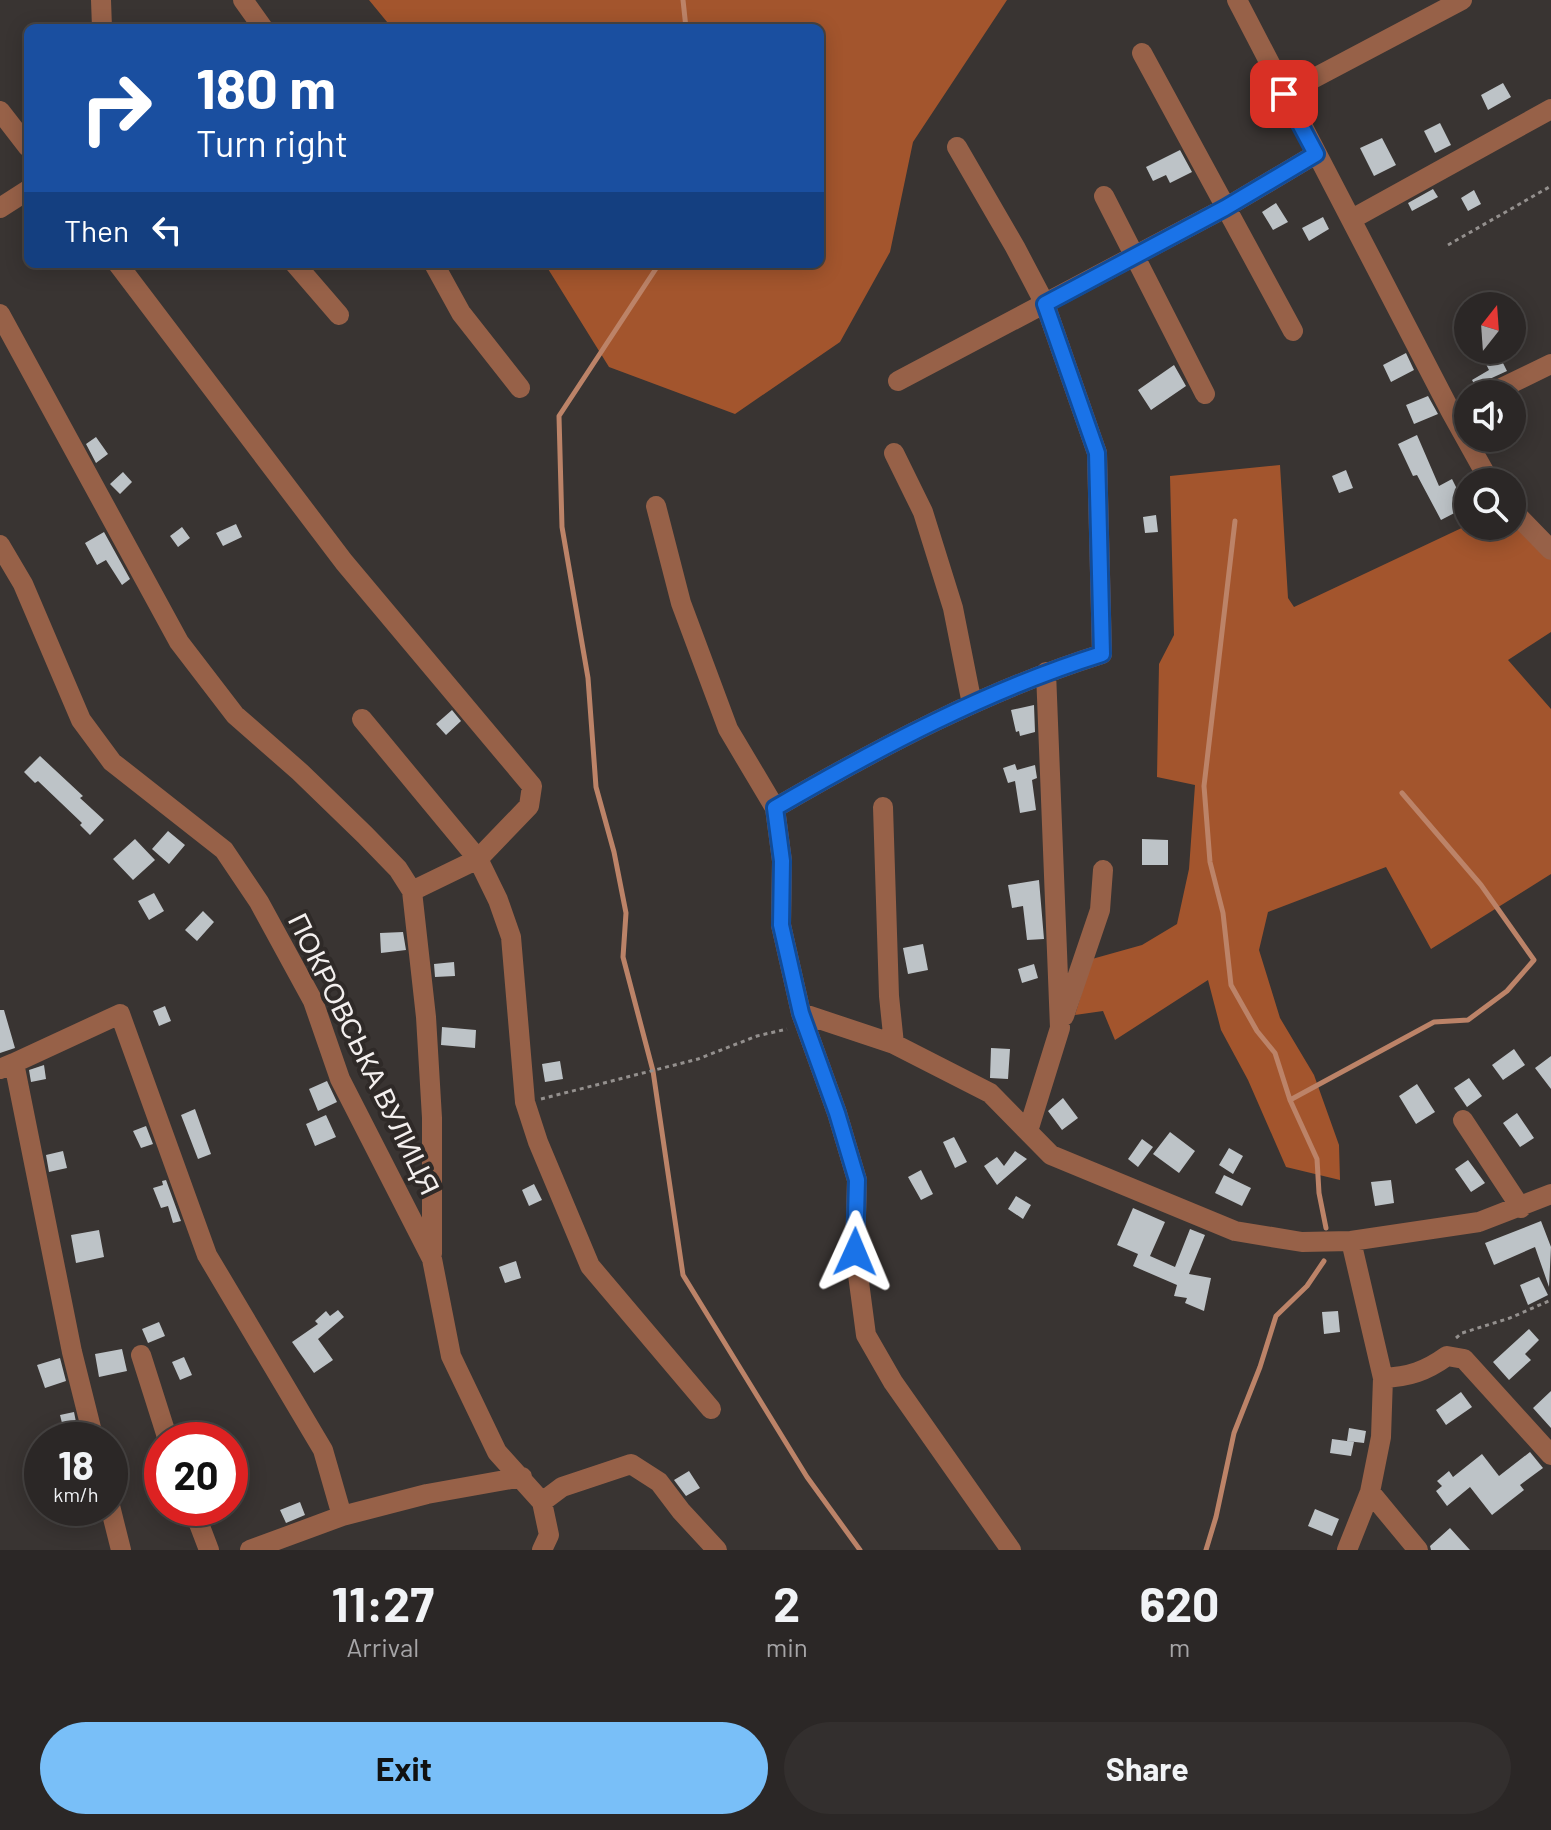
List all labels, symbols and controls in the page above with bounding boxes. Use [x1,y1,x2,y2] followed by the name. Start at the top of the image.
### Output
[196,53,336,120] text: 180 m
[64,56,168,160] icon: right
[1250,60,1318,128] pin
[1262,72,1306,116] icon: arrive
[196,121,348,164] text: Turn right
[145,208,189,252] icon: left
[64,212,129,248] text: Then
[1454,292,1526,364] north arrow
[1454,292,1526,540] map controls
[1454,380,1526,452] button: sound
[1454,468,1526,540] button: search
[282,907,448,1200] street label: ПОКРОВСЬКА ВУЛИЦЯ
[813,1210,897,1294] position arrow
[144,1422,248,1526] speed limit sign: 20
[58,1440,94,1488] text: 18
[53,1482,99,1506] text: km/h
[332,1574,434,1632] text: 11:27
[773,1574,800,1632] text: 2
[1139,1574,1219,1632] text: 620
[346,1631,419,1662] text: Arrival
[766,1631,808,1662] text: min
[1169,1631,1190,1662] text: m
[40,1722,768,1814] button: Exit
[784,1722,1511,1814] button: Share

